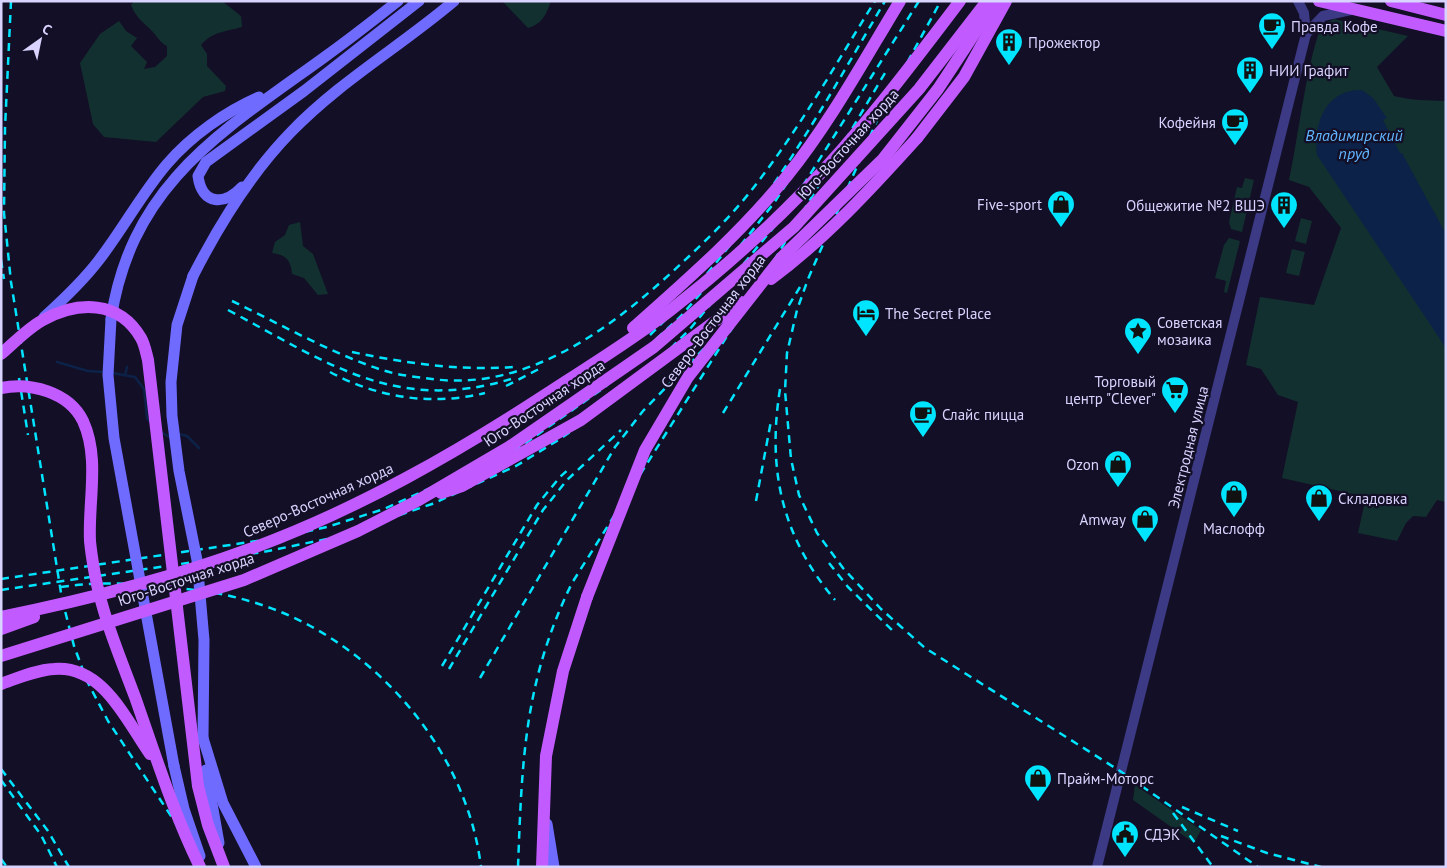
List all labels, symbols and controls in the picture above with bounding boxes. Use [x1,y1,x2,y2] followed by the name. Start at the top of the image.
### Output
[1257,11,1287,50] cafe icon: Правда Кофе
[15,15,65,65] north arrow
[1291,17,1378,36] place label: Правда Кофе
[39,19,55,39] text: С
[994,27,1024,66] building icon: Прожектор
[1028,33,1100,52] place label: Прожектор
[1235,55,1265,94] building icon: НИИ Графит
[1269,61,1348,80] place label: НИИ Графит
[793,85,903,203] street label: Юго-Восточная хорда
[1220,107,1250,146] cafe icon: Кофейня
[1159,113,1216,132] place label: Кофейня
[1305,125,1403,163] water label: Владимирский пруд
[1046,189,1076,228] shop icon: Five-sport
[1269,190,1299,229] building icon: Общежитие №2 ВШЭ
[977,195,1042,214] place label: Five-sport
[1126,196,1265,215] place label: Общежитие №2 ВШЭ
[657,250,769,392] street label: Северо-Восточная хорда
[851,298,881,337] hotel icon: The Secret Place
[885,304,991,323] place label: The Secret Place
[1157,313,1222,349] place label: Советская мозаика
[1123,316,1153,355] place icon: Советская мозаика
[480,355,608,451] street label: Юго-Восточная хорда
[1065,372,1156,408] place label: Торговый центр "Clever"
[1160,375,1190,414] supermarket icon: Торговый центр "Clever"
[1164,384,1212,510] street label: Электродная улица
[908,399,938,438] cafe icon: Слайс пицца
[942,405,1024,424] place label: Слайс пицца
[1103,449,1133,488] shop icon: Ozon
[1066,455,1099,474] place label: Ozon
[240,458,396,542] street label: Северо-Восточная хорда
[1219,479,1249,518] shop icon: Маслофф
[1304,483,1334,522] shop icon: Складовка
[1338,489,1407,508] place label: Складовка
[1130,504,1160,543] shop icon: Amway
[1080,510,1126,529] place label: Amway
[1203,519,1265,538] place label: Маслофф
[115,548,257,610] street label: Юго-Восточная хорда
[1023,763,1053,802] shop icon: Прайм-Моторс
[1057,769,1154,788] place label: Прайм-Моторс
[1110,819,1140,858] public building icon: СДЭК
[1144,825,1180,844] place label: СДЭК

